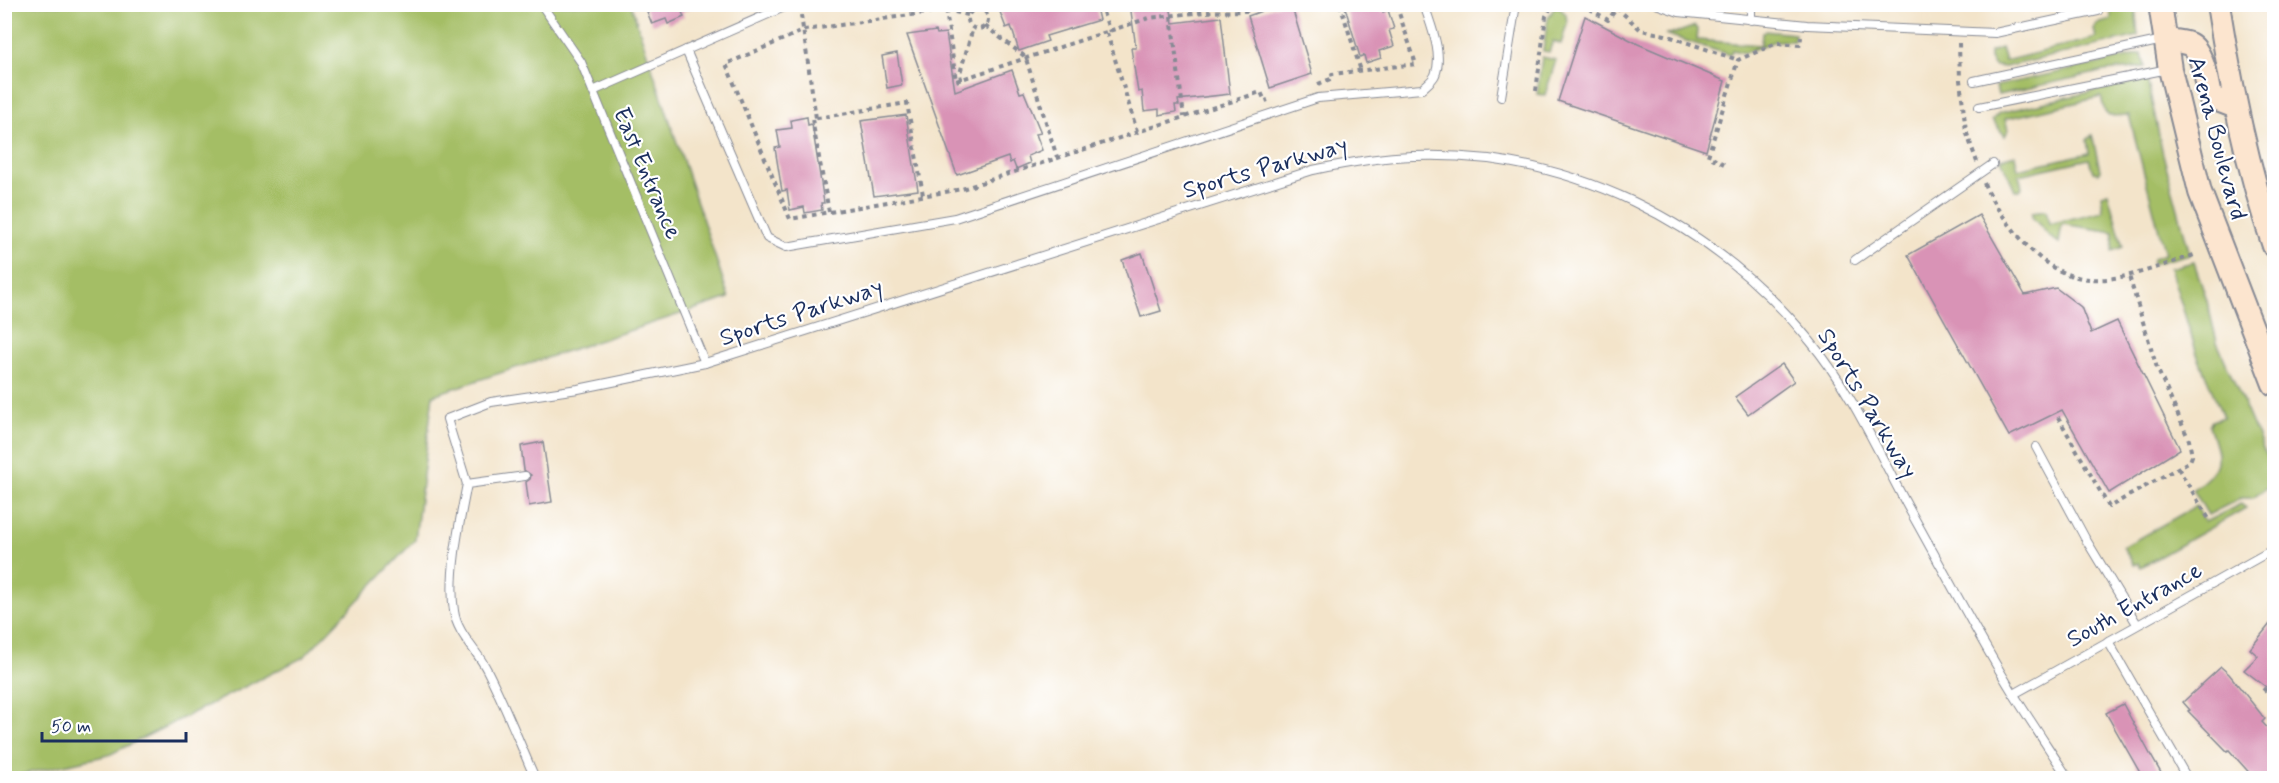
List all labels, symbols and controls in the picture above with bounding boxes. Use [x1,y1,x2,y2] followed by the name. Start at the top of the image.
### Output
[2180,53,2253,223] street label: Arena Boulevard
[605,103,688,244] street label: East Entrance
[1179,130,1351,207] street label: Sports Parkway
[716,272,887,354] street label: Sports Parkway
[1810,323,1924,485] street label: Sports Parkway
[2062,555,2208,655] street label: South Entrance
[42,705,186,743] scale bar
[51,715,91,739] text: 50 m

